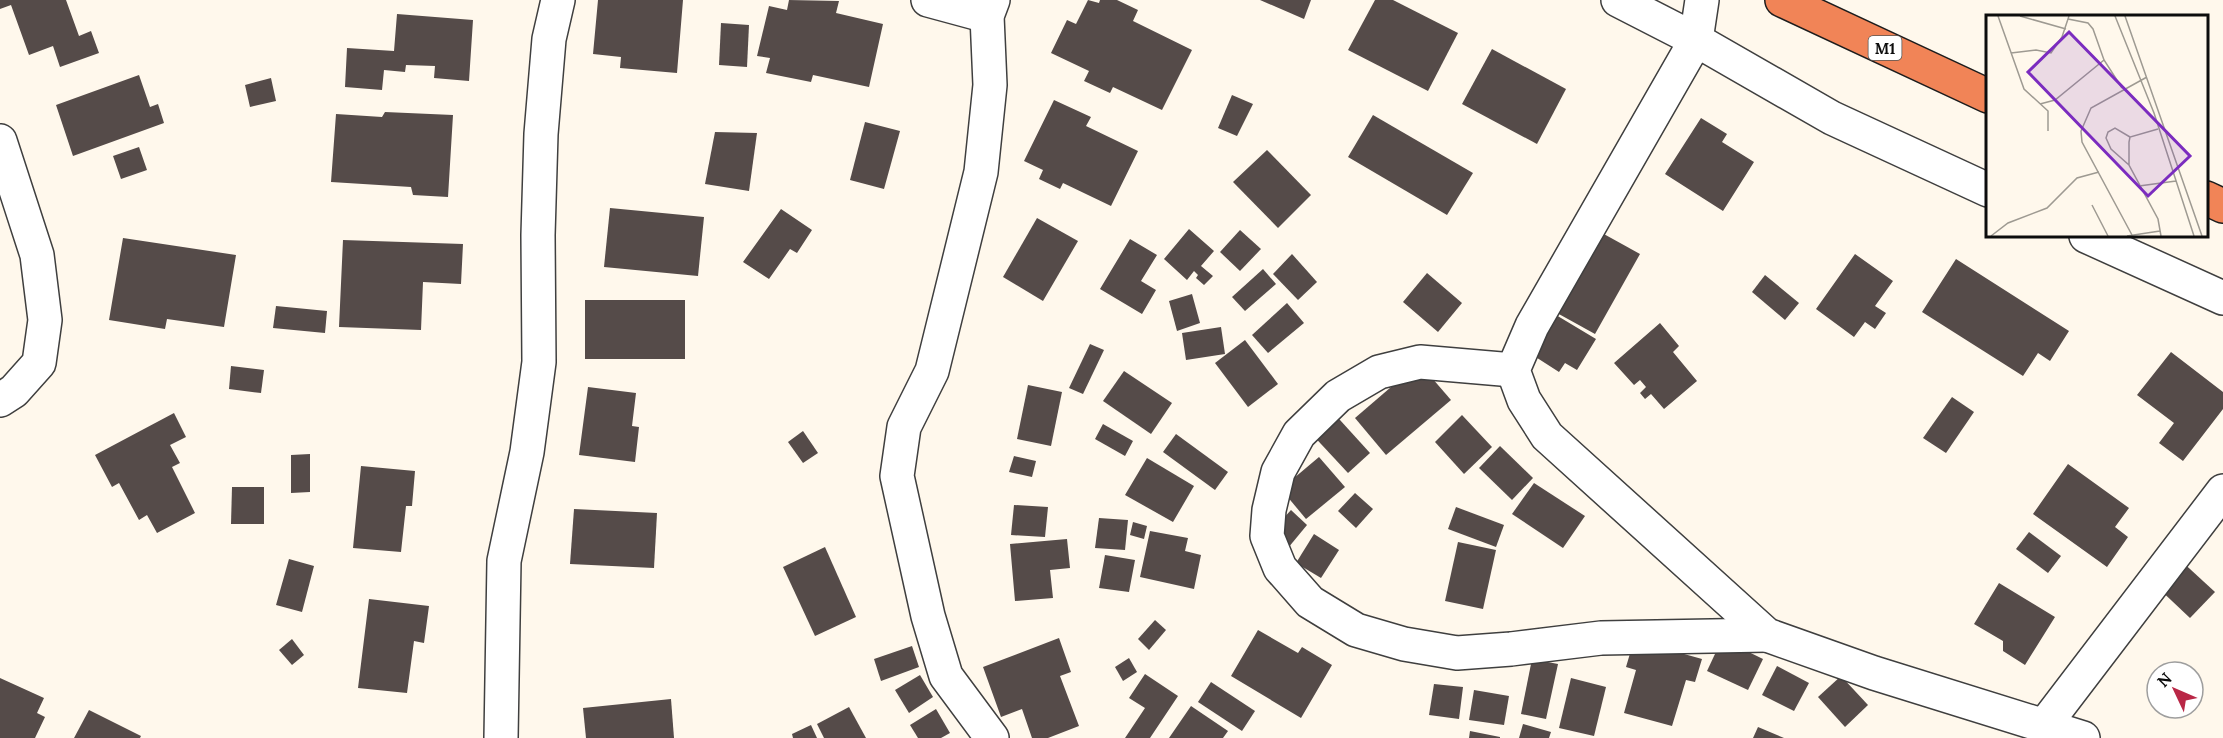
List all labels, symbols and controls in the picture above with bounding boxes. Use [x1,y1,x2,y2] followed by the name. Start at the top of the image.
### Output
[1986,15,2208,237] inset map
[1868,36,1902,60] road number: M1
[2145,660,2205,720] north arrow
[2153,668,2176,691] text: N

